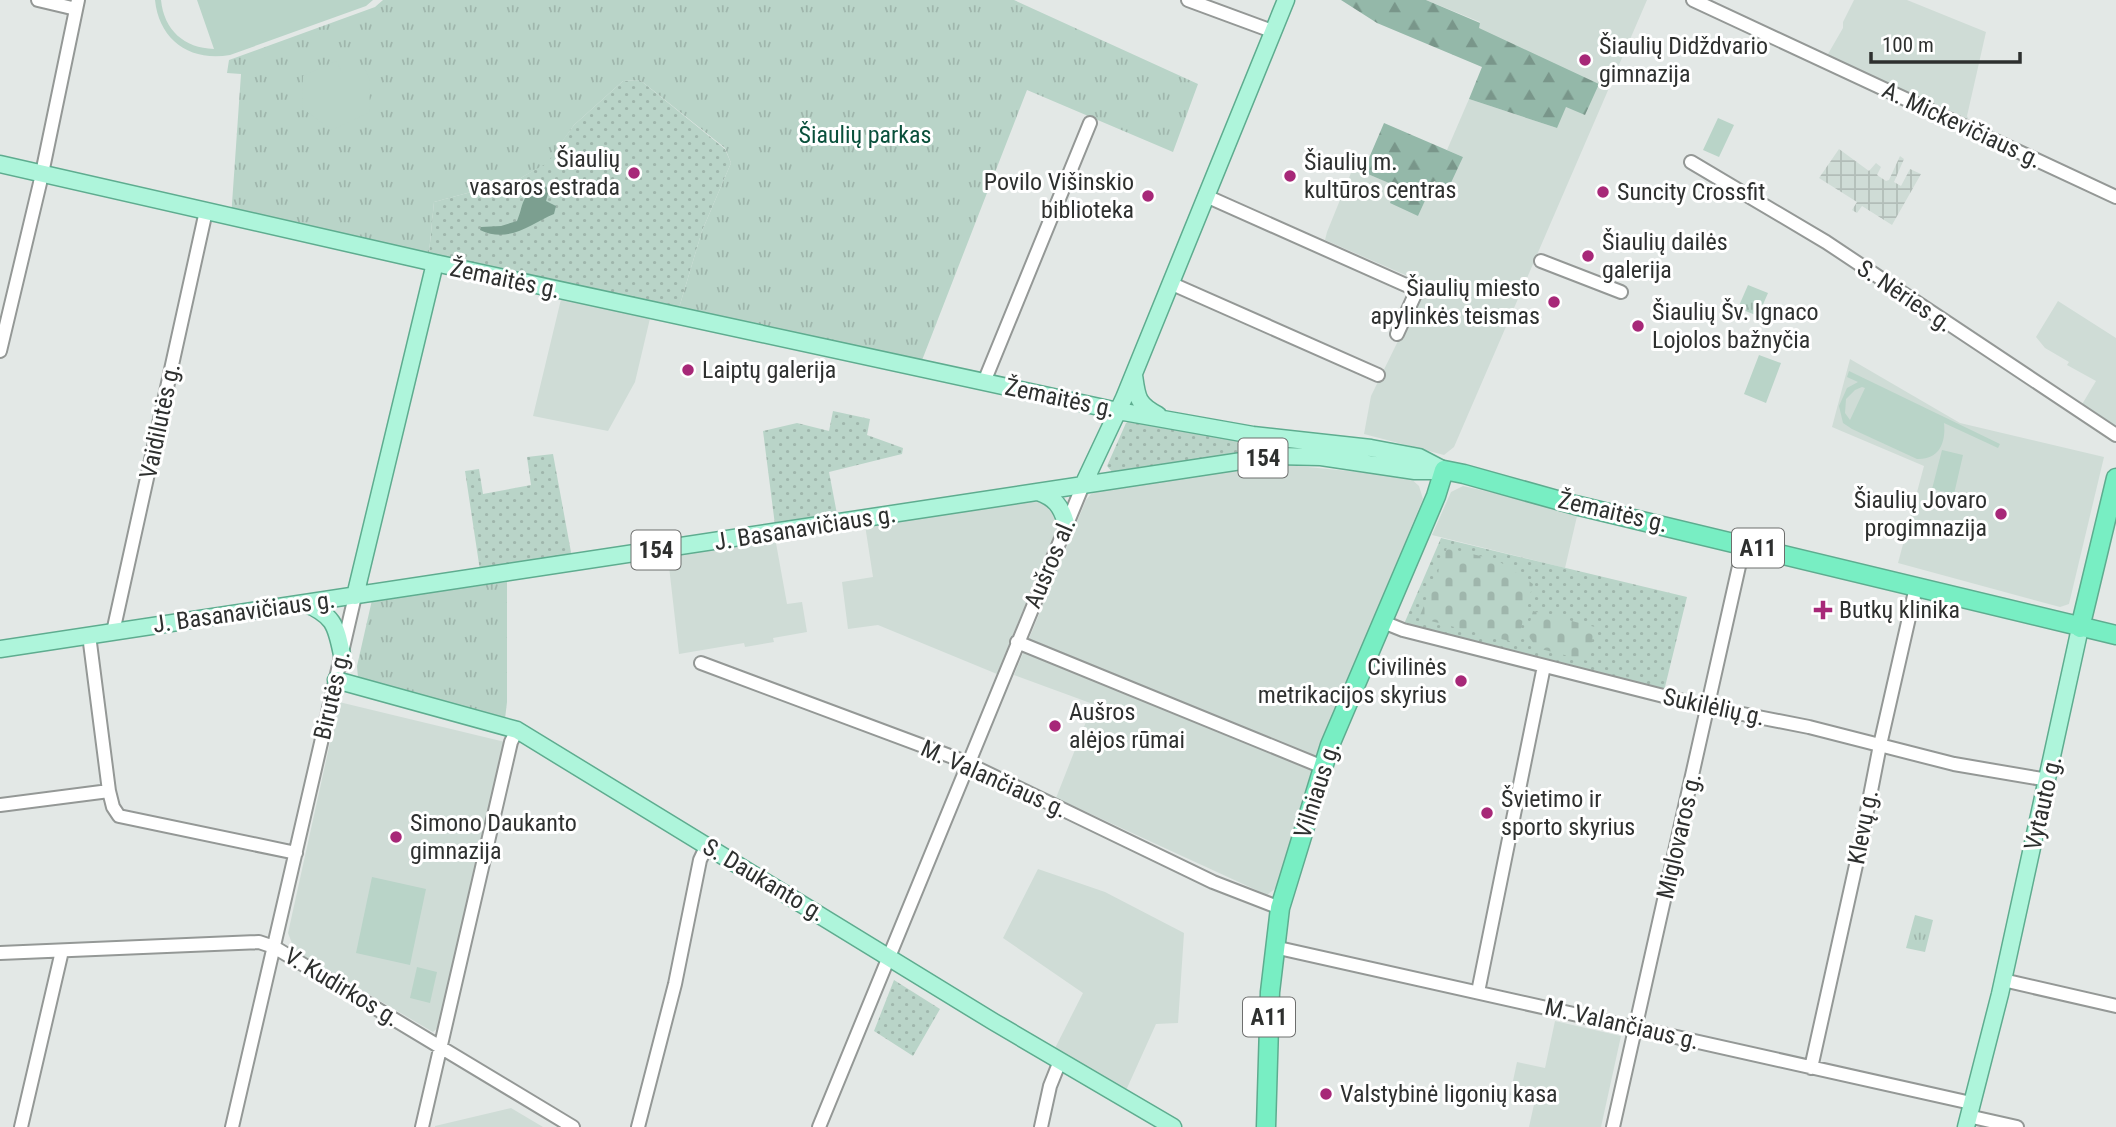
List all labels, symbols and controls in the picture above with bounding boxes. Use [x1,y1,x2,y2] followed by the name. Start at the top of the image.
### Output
[1871,21,2020,65] scale bar
[1599,32,1768,88] place label: Šiaulių Didždvario gimnazija
[1882,33,1934,57] text: 100 m
[1577,52,1593,68] marker: Šiaulių Didždvario gimnazija
[1878,76,2046,174] street label: A. Mickevičiaus g.
[798,121,932,149] park label: Šiaulių parkas
[469,145,620,201] place label: Šiaulių vasaros estrada
[1304,148,1457,204] place label: Šiaulių m. kultūros centras
[626,165,642,181] marker: Šiaulių vasaros estrada
[984,168,1134,224] place label: Povilo Višinskio biblioteka
[1282,168,1298,184] marker: Šiaulių m. kultūros centras
[1617,178,1765,206] place label: Suncity Crossfit
[1595,184,1611,200] marker: Suncity Crossfit
[1140,188,1156,204] marker: Povilo Višinskio biblioteka
[1602,228,1728,284] place label: Šiaulių dailės galerija
[1580,248,1596,264] marker: Šiaulių dailės galerija
[448,254,562,304] street label: Žemaitės g.
[1852,254,1958,338] street label: S. Nėries g.
[1371,274,1540,330] place label: Šiaulių miesto apylinkės teismas
[1546,294,1562,310] marker: Šiaulių miesto apylinkės teismas
[1652,298,1819,354] place label: Šiaulių Šv. Ignaco Lojolos bažnyčia
[1630,318,1646,334] marker: Šiaulių Šv. Ignaco Lojolos bažnyčia
[702,356,836,384] place label: Laiptų galerija
[134,361,186,481] street label: Vaidilutės g.
[680,362,696,378] marker: Laiptų galerija
[1003,373,1117,423] street label: Žemaitės g.
[1238,438,1288,478] road number: 154
[1555,486,1671,538] street label: Žemaitės g.
[1854,486,1987,542] place label: Šiaulių Jovaro progimnazija
[712,500,898,556] street label: J. Basanavičiaus g.
[1993,506,2009,522] marker: Šiaulių Jovaro progimnazija
[1019,514,1081,612] street label: Aušros al.
[1732,528,1784,568] road number: A11
[632,530,680,570] road number: 154
[151,585,337,639] street label: J. Basanavičiaus g.
[1839,596,1960,624] place label: Butkų klinika
[1813,600,1833,620] marker: Butkų klinika
[308,648,356,742] street label: Birutės g.
[1258,653,1447,709] place label: Civilinės metrikacijos skyrius
[1453,673,1469,689] marker: Civilinės metrikacijos skyrius
[1661,683,1767,731] street label: Sukilėlių g.
[1069,698,1185,754] place label: Aušros alėjos rūmai
[1047,718,1063,734] marker: Aušros alėjos rūmai
[916,734,1072,824] street label: M. Valančiaus g.
[1288,738,1346,842] street label: Vilniaus g.
[2019,753,2067,853] street label: Vytauto g.
[1651,770,1707,902] street label: Miglovaros g.
[1501,785,1635,841] place label: Švietimo ir sporto skyrius
[1842,787,1884,867] street label: Klevų g.
[1479,805,1495,821] marker: Švietimo ir sporto skyrius
[410,809,577,865] place label: Simono Daukanto gimnazija
[388,829,404,845] marker: Simono Daukanto gimnazija
[698,833,830,927] street label: S. Daukanto g.
[279,942,405,1032] street label: V. Kudirkos g.
[1542,993,1702,1055] street label: M. Valančiaus g.
[1243,998,1295,1036] road number: A11
[1340,1080,1558,1108] place label: Valstybinė ligonių kasa
[1318,1086,1334,1102] marker: Valstybinė ligonių kasa

